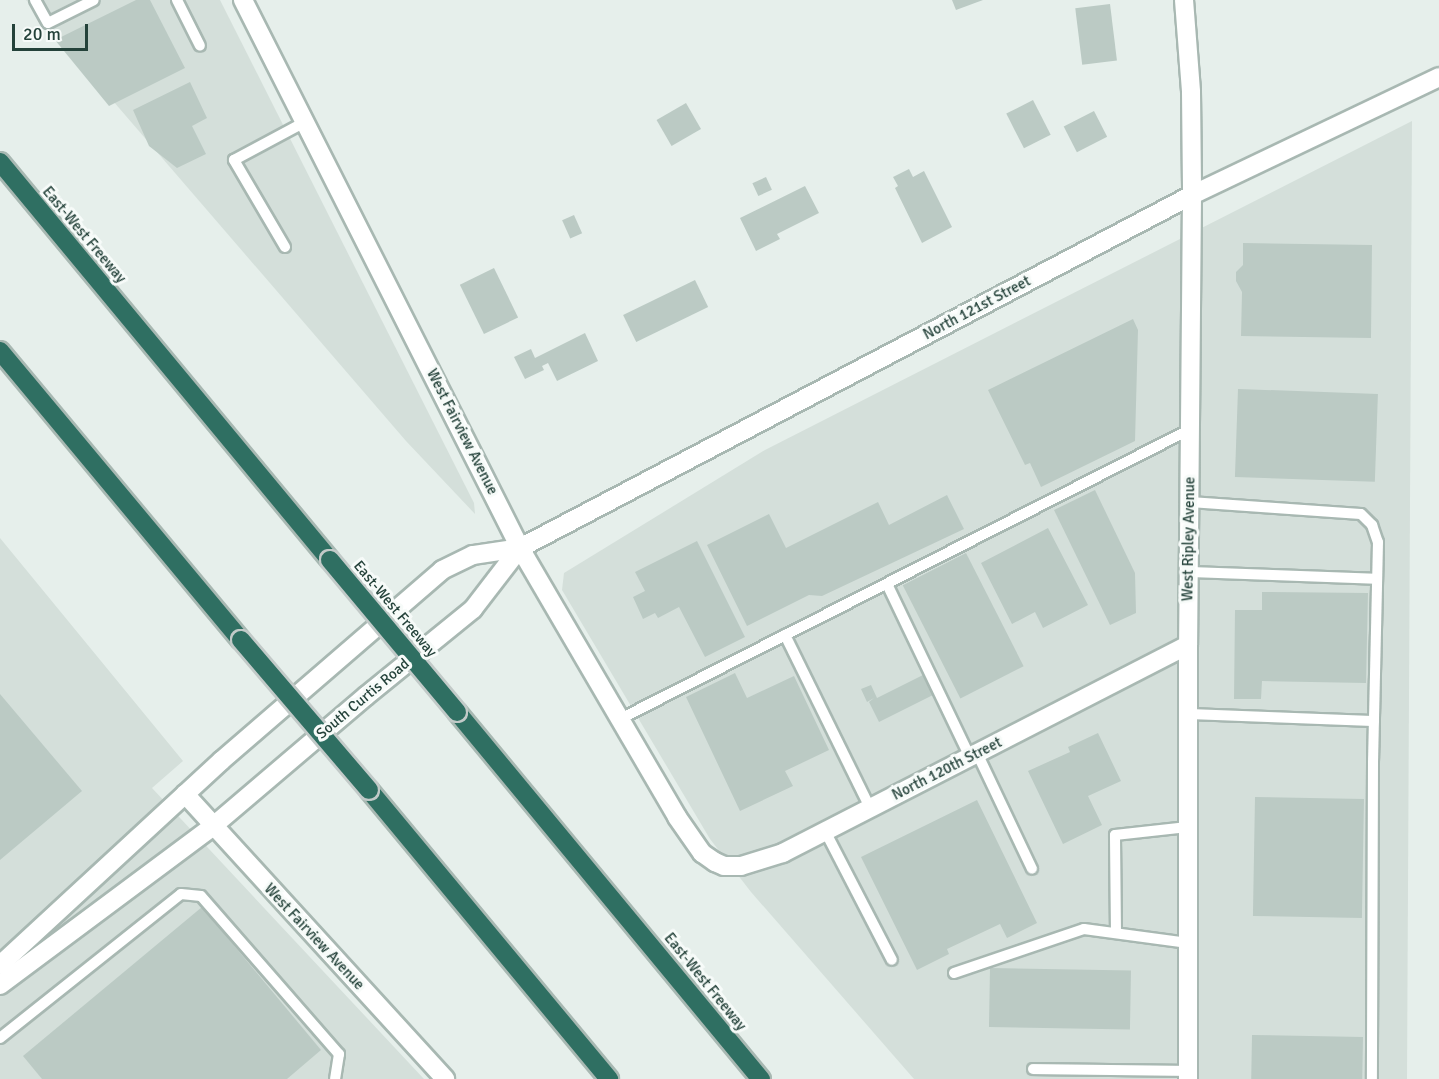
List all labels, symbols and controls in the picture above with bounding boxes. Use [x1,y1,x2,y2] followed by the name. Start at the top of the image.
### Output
[15,12,92,50] scale bar
[23,23,61,45] text: 20 m
[38,183,130,287] street label: East-West Freeway
[920,272,1034,344] street label: North 121st Street
[422,366,502,498] street label: West Fairview Avenue
[1179,477,1199,601] street label: West Ripley Avenue
[349,557,441,661] street label: East-West Freeway
[313,655,413,743] street label: South Curtis Road
[889,734,1005,804] street label: North 120th Street
[260,880,368,994] street label: West Fairview Avenue
[660,930,750,1034] street label: East-West Freeway

